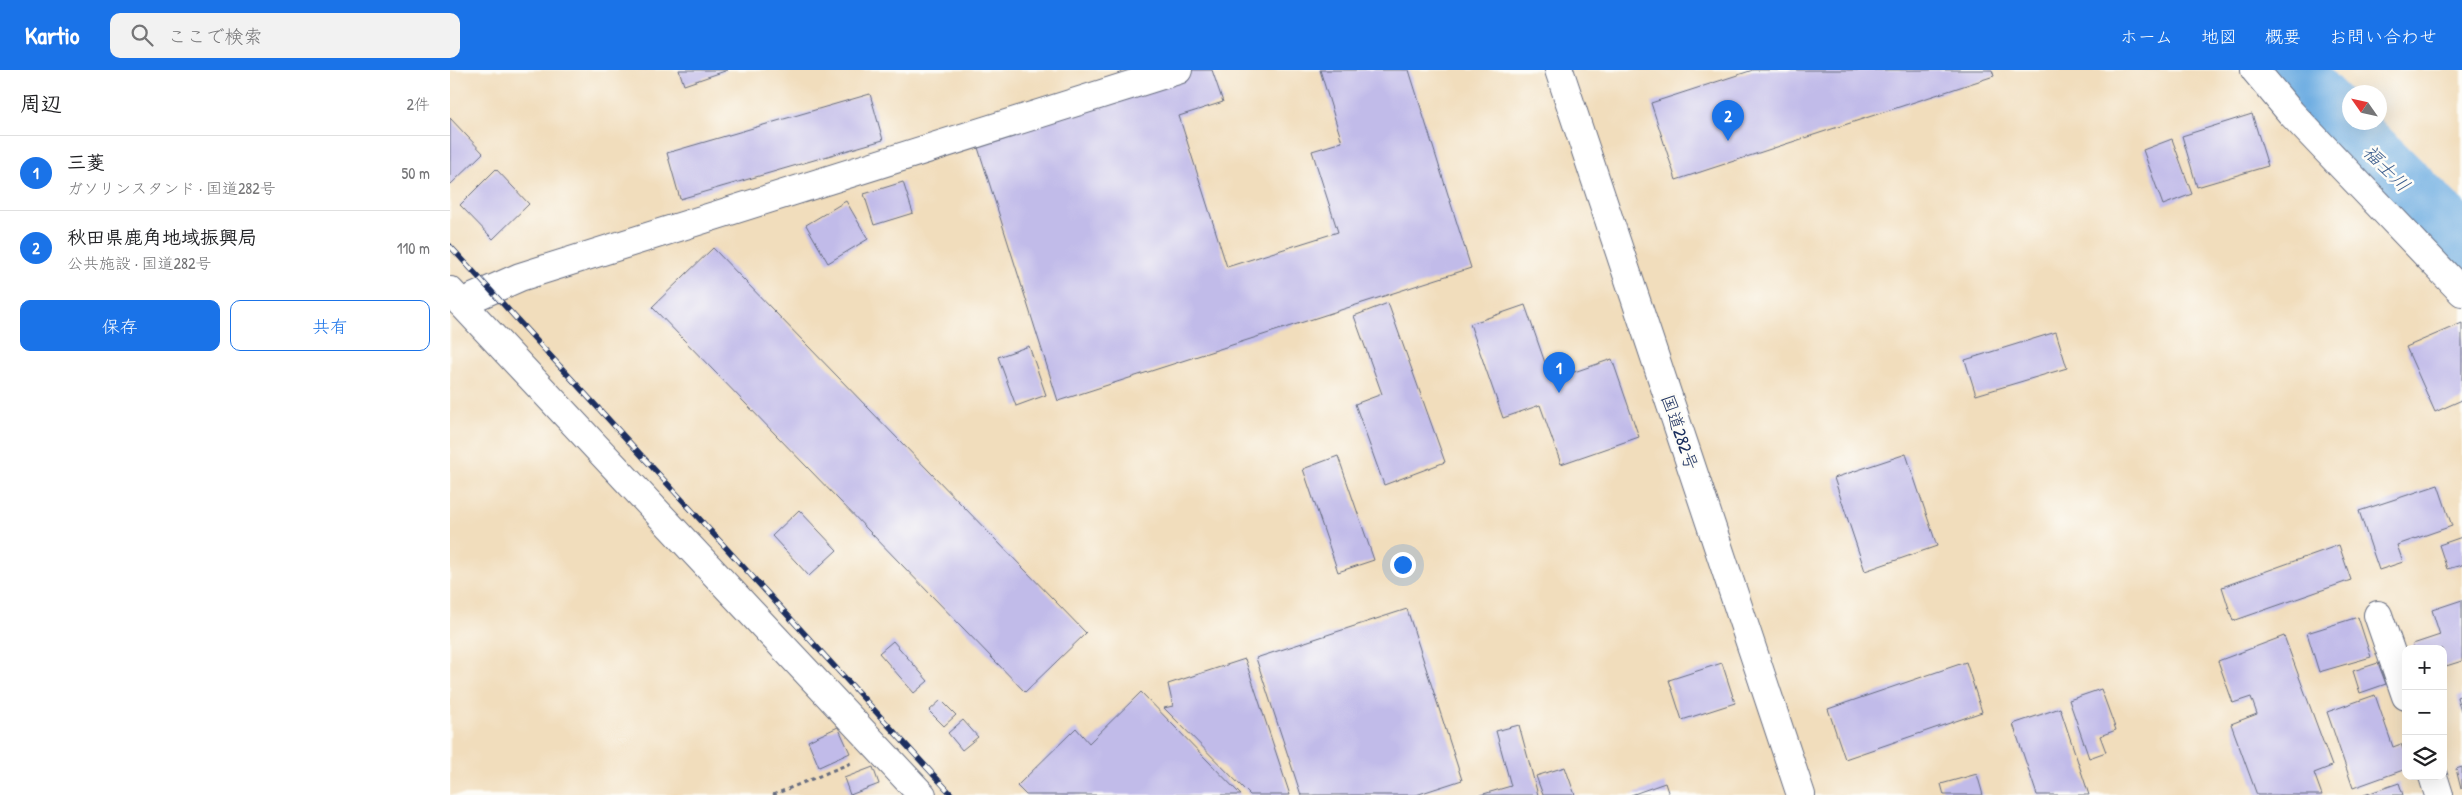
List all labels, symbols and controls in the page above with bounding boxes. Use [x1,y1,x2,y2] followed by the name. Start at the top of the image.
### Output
[110,13,460,58] search box
[25,19,80,51] text: Kartio
[128,21,156,49] icon: search
[168,23,263,49] text: ここで検索
[2120,24,2173,49] text: ホーム
[2201,24,2237,49] text: 地図
[2265,24,2301,49] text: 概要
[2329,24,2437,49] text: お問い合わせ
[2342,85,2387,130] north arrow
[20,89,62,118] text: 周辺
[407,93,430,115] text: 2件
[1712,100,1744,141] pin: 2
[2358,139,2416,197] water label: 福士川
[67,149,105,175] text: 三菱
[33,162,39,184] text: 1
[402,162,430,184] text: 50 m
[67,177,276,199] text: ガソリンスタンド · 国道282号
[67,224,257,250] text: 秋田県鹿角地域振興局
[32,237,40,259] text: 2
[397,237,430,259] text: 110 m
[67,252,211,274] text: 公共施設 · 国道282号
[20,300,220,351] button: 保存
[230,300,430,351] button: 共有
[1543,352,1575,393] pin: 1
[1655,391,1705,473] street label: 国道282号
[1390,552,1416,578] your location
[2402,645,2447,780] map controls
[2402,645,2447,690] button: +
[2402,690,2447,735] button: −
[2402,735,2447,780] button: layers

